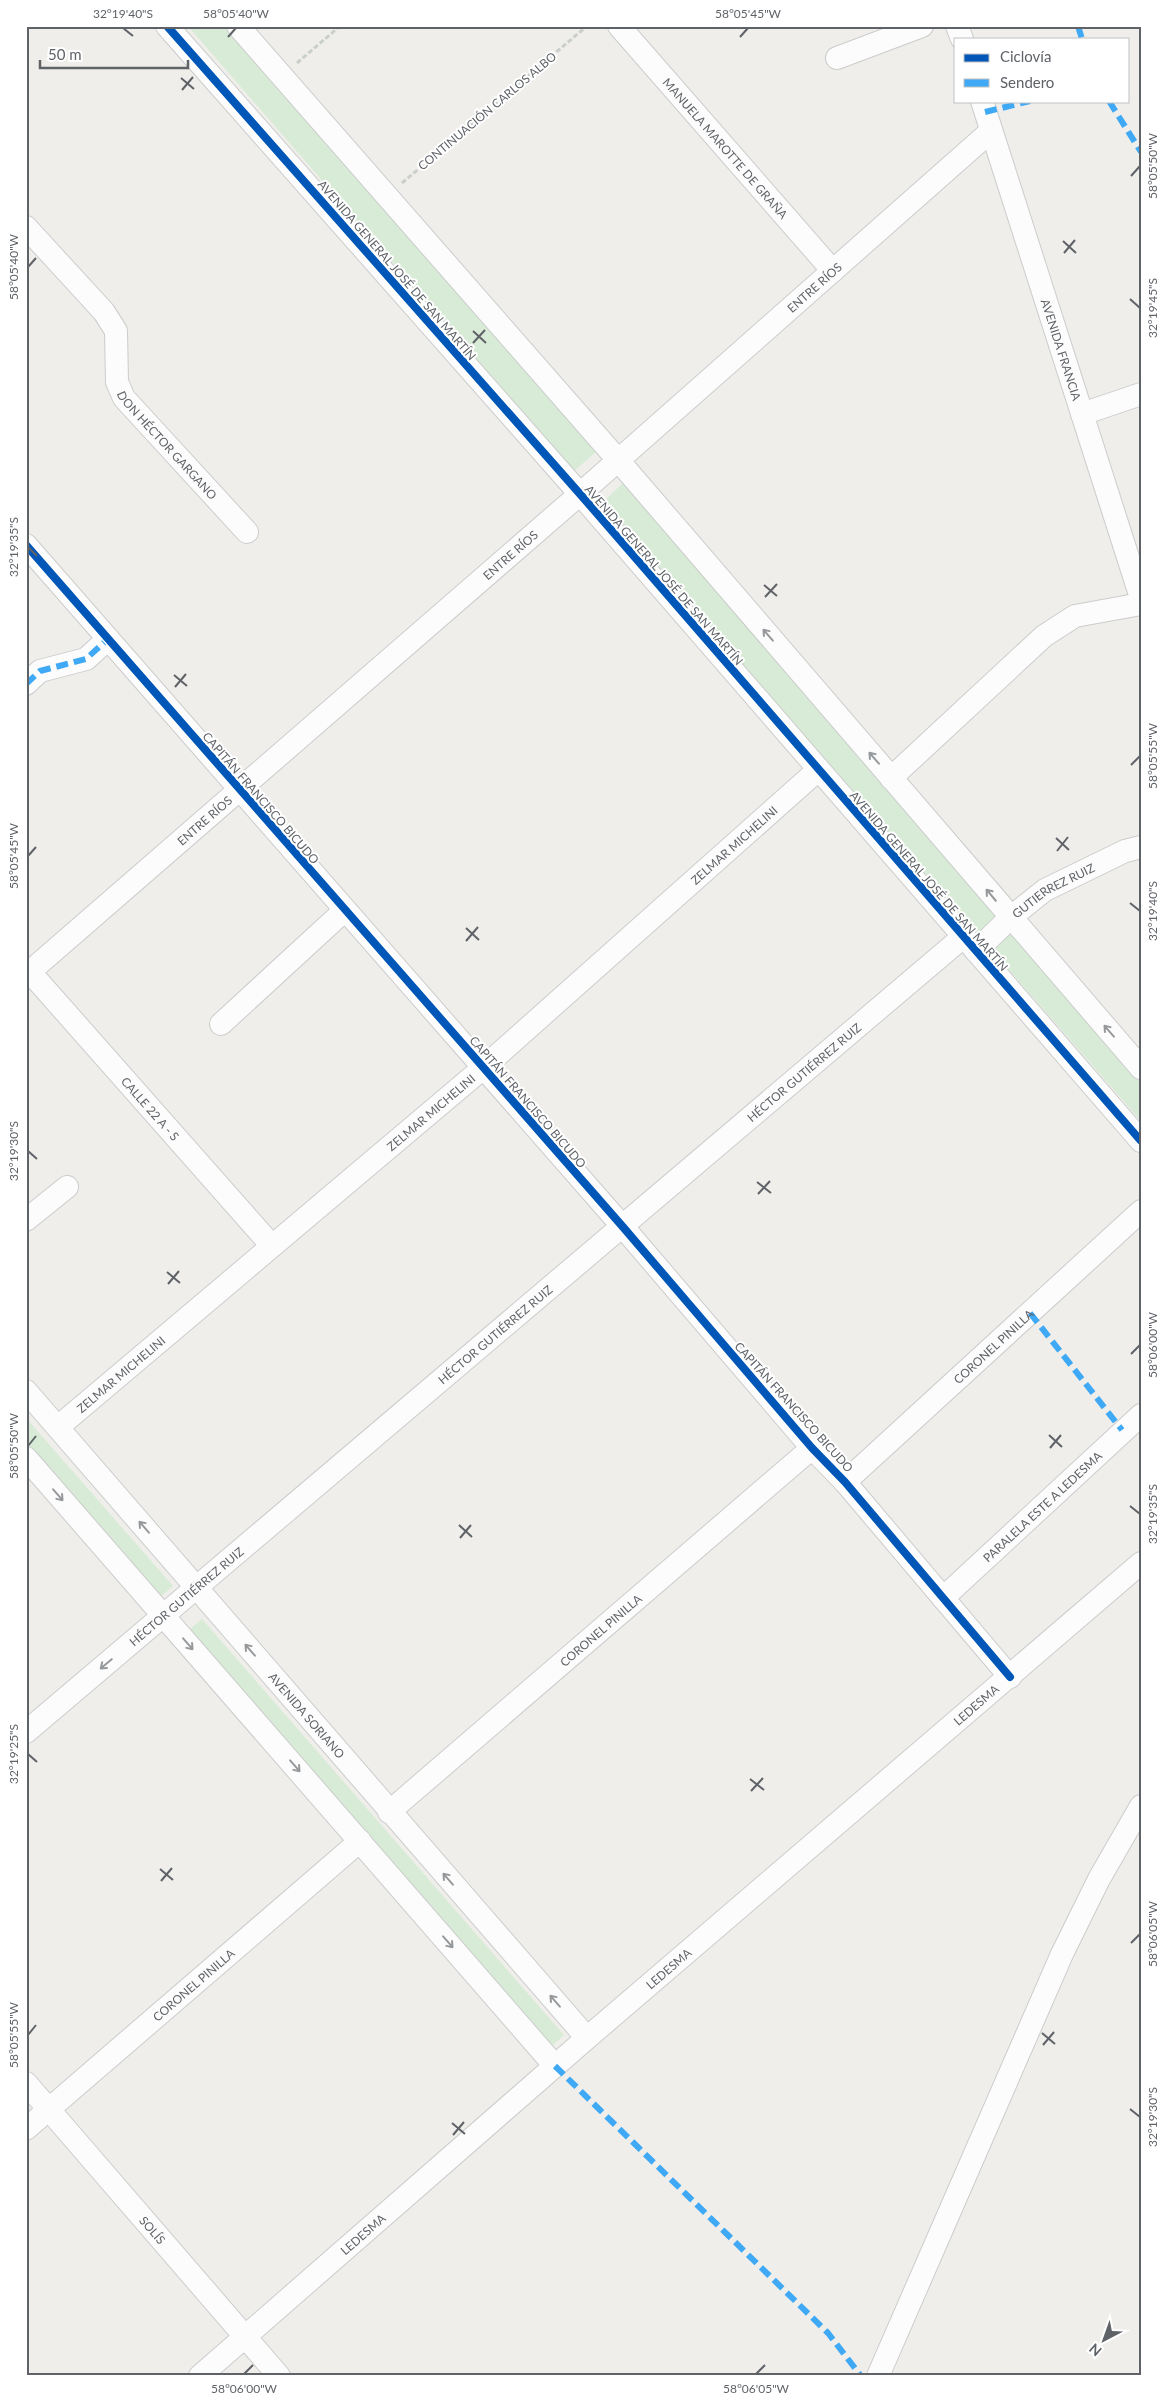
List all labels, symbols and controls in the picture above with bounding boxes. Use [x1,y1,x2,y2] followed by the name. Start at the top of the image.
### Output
[93,6,153,21] text: 32°19'40"S
[203,6,270,21] text: 58°05'40"W
[715,6,782,21] text: 58°05'45"W
[40,38,188,70] scale bar
[954,38,1130,102] legend
[48,45,82,63] text: 50 m
[1000,47,1051,65] text: Ciclovía
[415,48,559,173] street label: CONTINUACIÓN CARLOS ALBO
[1000,73,1054,91] text: Sendero
[660,74,792,222] street label: MANUELA MAROTTE DE GRAÑA
[1145,132,1160,199] text: 58°05'50"W
[315,177,479,363] street label: AVENIDA GENERAL JOSÉ DE SAN MARTÍN
[6,233,21,300] text: 58°05'40"W
[784,259,844,315] street label: ENTRE RÍOS
[1145,278,1160,338] text: 32°19'45"S
[1038,297,1085,403] street label: AVENIDA FRANCIA
[114,388,221,502] street label: DON HÉCTOR GARGANO
[582,482,746,668] street label: AVENIDA GENERAL JOSÉ DE SAN MARTÍN
[6,517,21,577] text: 32°19'35"S
[480,527,541,583] street label: ENTRE RÍOS
[763,629,774,642] one-way arrow
[1145,722,1160,789] text: 58°05'55"W
[200,729,323,867] street label: CAPITÁN FRANCISCO BICUDO
[868,752,880,765] one-way arrow
[847,788,1011,974] street label: AVENIDA GENERAL JOSÉ DE SAN MARTÍN
[174,792,235,848] street label: ENTRE RÍOS
[687,802,780,887] street label: ZELMAR MICHELINI
[6,822,21,889] text: 58°05'45"W
[1009,860,1097,921] street label: GUTIERREZ RUIZ
[1145,881,1160,941] text: 32°19'40"S
[985,889,997,902] one-way arrow
[744,1019,864,1125] street label: HÉCTOR GUTIÉRREZ RUIZ
[1103,1025,1114,1038] one-way arrow
[467,1033,590,1171] street label: CAPITÁN FRANCISCO BICUDO
[384,1071,478,1154] street label: ZELMAR MICHELINI
[118,1073,183,1143] street label: CALLE 22 A - S
[6,1121,21,1181] text: 32°19'30"S
[435,1281,555,1387] street label: HÉCTOR GUTIÉRREZ RUIZ
[950,1305,1037,1387] street label: CORONEL PINILLA
[1145,1311,1160,1378] text: 58°06'00"W
[73,1333,168,1416] street label: ZELMAR MICHELINI
[732,1339,857,1475] street label: CAPITÁN FRANCISCO BICUDO
[6,1412,21,1479] text: 58°05'50"W
[980,1447,1105,1565] street label: PARALELA ESTE A LEDESMA
[1145,1484,1160,1544] text: 32°19'35"S
[52,1489,64,1502] one-way arrow
[138,1520,150,1533] one-way arrow
[126,1543,246,1649] street label: HÉCTOR GUTIÉRREZ RUIZ
[557,1590,645,1669] street label: CORONEL PINILLA
[182,1638,194,1651] one-way arrow
[244,1643,256,1656] one-way arrow
[100,1659,113,1670] one-way arrow
[266,1669,349,1761] street label: AVENIDA SORIANO
[950,1680,1002,1728] street label: LEDESMA
[6,1724,21,1784] text: 32°19'25"S
[289,1760,301,1773] one-way arrow
[442,1872,453,1885] one-way arrow
[1145,1900,1160,1967] text: 58°06'05"W
[442,1935,453,1948] one-way arrow
[643,1944,695,1992] street label: LEDESMA
[149,1945,238,2024] street label: CORONEL PINILLA
[549,1995,560,2008] one-way arrow
[6,2001,21,2068] text: 58°05'55"W
[1145,2087,1160,2147] text: 32°19'30"S
[337,2210,389,2258] street label: LEDESMA
[137,2213,169,2247] street label: SOLÍS
[1080,2314,1130,2364] north arrow
[1085,2340,1105,2360] text: N
[211,2381,278,2396] text: 58°06'00"W
[723,2381,790,2396] text: 58°06'05"W

